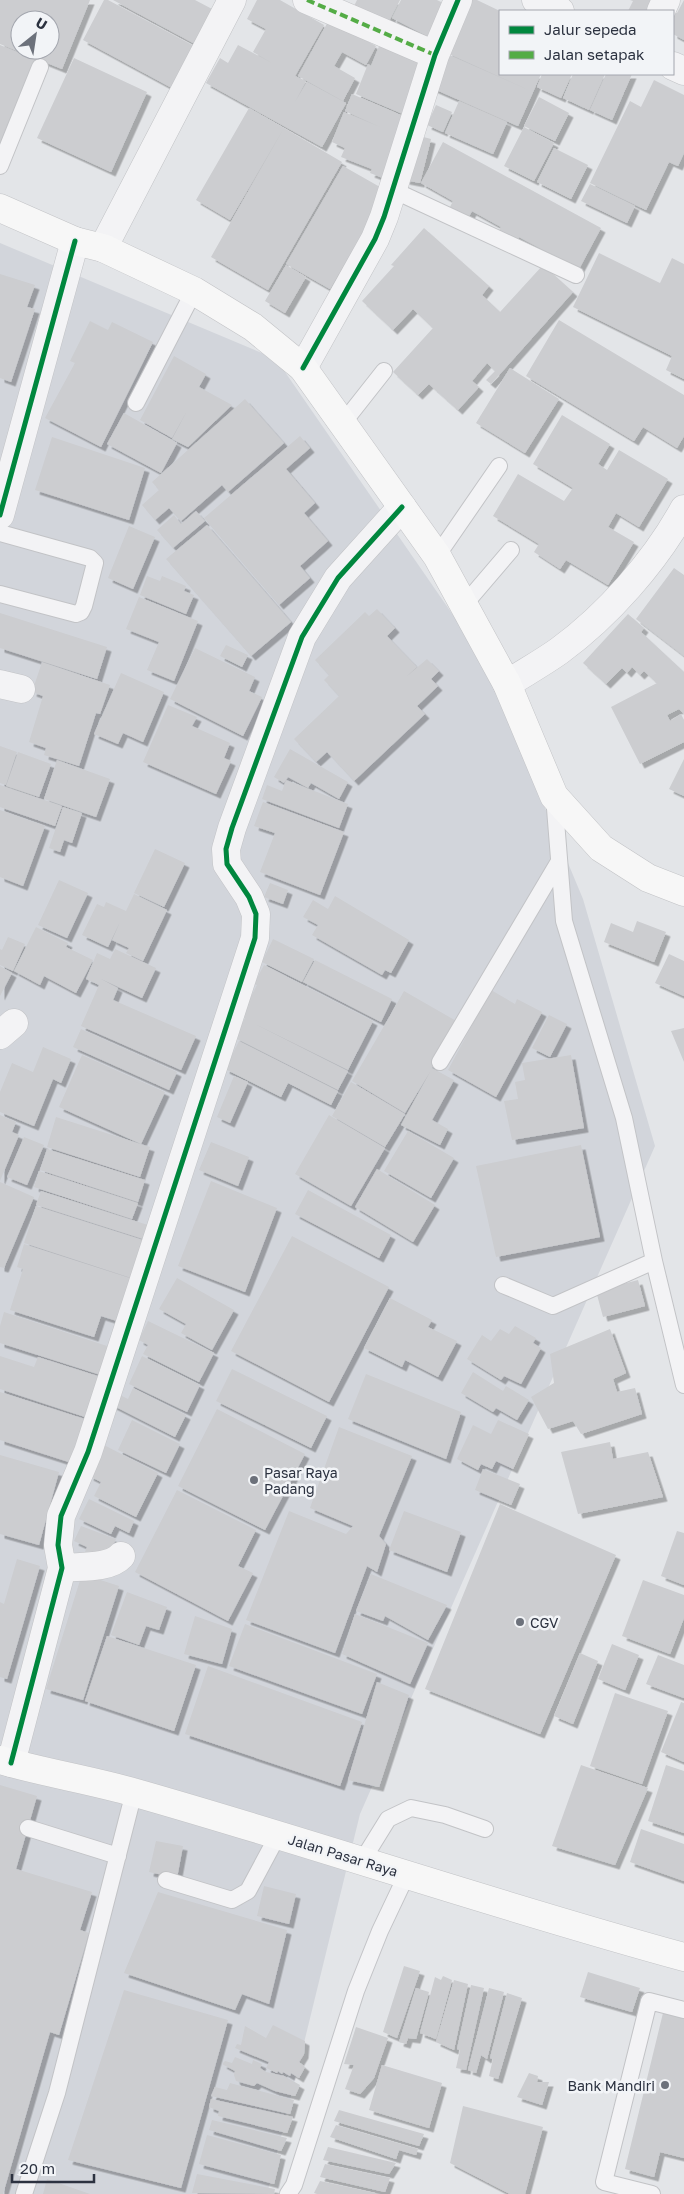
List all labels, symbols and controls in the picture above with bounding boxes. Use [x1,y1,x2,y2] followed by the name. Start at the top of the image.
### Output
[10,10,60,60] north arrow
[499,10,674,75] legend
[33,13,50,33] text: U
[544,20,637,38] text: Jalur sepeda
[544,45,645,63] text: Jalan setapak
[264,1464,338,1497] place label: Pasar Raya Padang
[248,1474,260,1486] marker: Pasar Raya Padang
[530,1614,559,1631] place label: CGV
[514,1616,526,1628] marker: CGV
[286,1830,400,1880] street label: Jalan Pasar Raya
[568,2077,655,2094] place label: Bank Mandiri
[659,2079,671,2091] marker: Bank Mandiri
[12,2152,95,2184] scale bar
[20,2159,55,2177] text: 20 m

